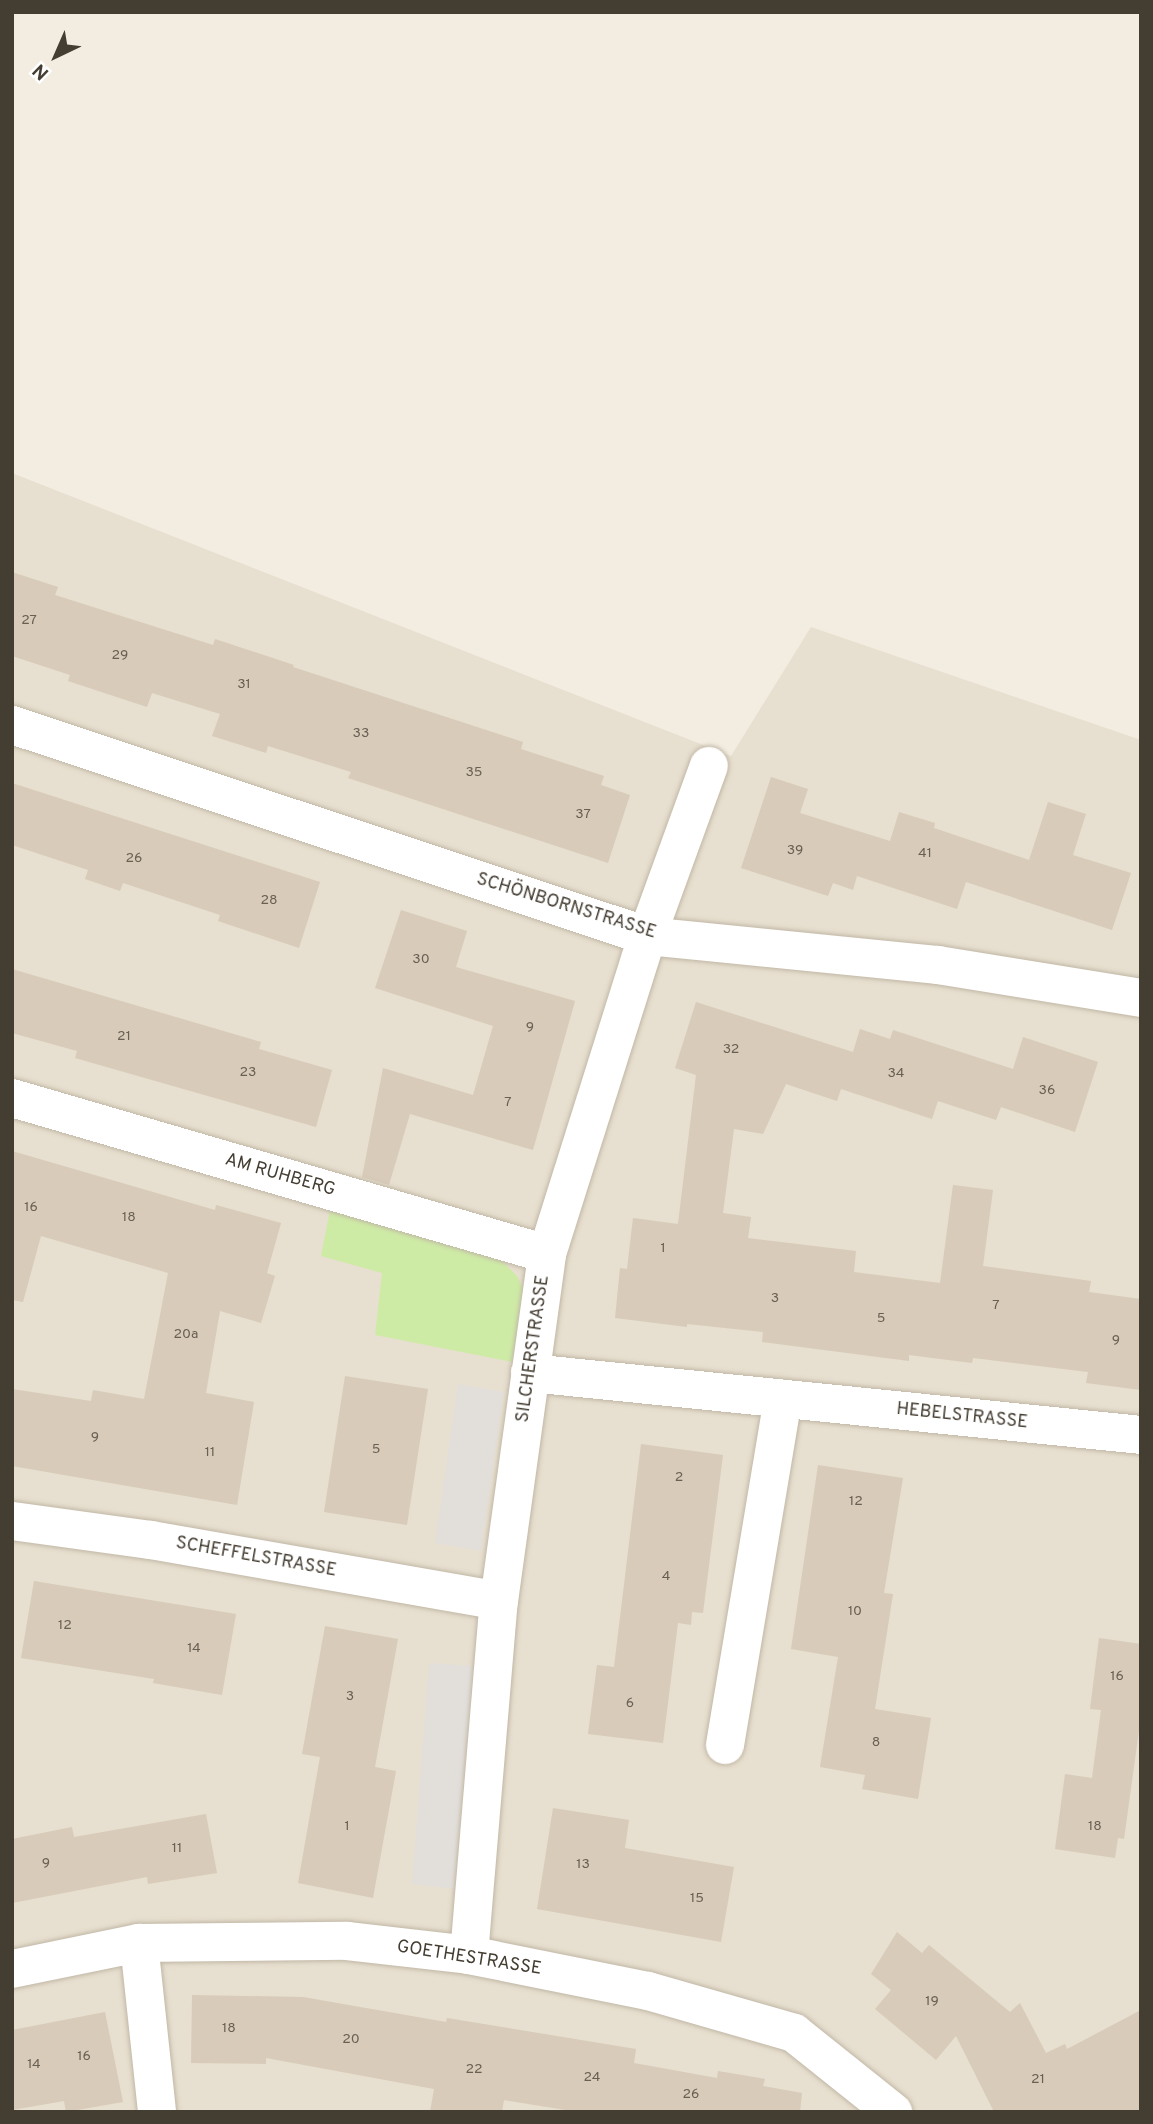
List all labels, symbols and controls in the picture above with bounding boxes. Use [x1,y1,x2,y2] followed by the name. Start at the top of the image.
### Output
[21,21,91,91] north arrow
[28,58,55,84] text: N
[21,613,37,629] house number: 27
[112,648,128,664] house number: 29
[237,677,251,693] house number: 31
[353,726,369,742] house number: 33
[465,765,483,781] house number: 35
[575,807,591,823] house number: 37
[787,843,803,859] house number: 39
[918,846,932,862] house number: 41
[126,851,142,867] house number: 26
[474,869,658,945] street label: SCHÖNBORNSTRASSE
[260,893,278,909] house number: 28
[412,952,430,968] house number: 30
[526,1020,534,1036] house number: 9
[117,1029,131,1045] house number: 21
[723,1042,739,1058] house number: 32
[240,1065,256,1081] house number: 23
[887,1066,905,1082] house number: 34
[1039,1083,1055,1099] house number: 36
[504,1095,512,1111] house number: 7
[222,1150,338,1202] street label: AM RUHBERG
[24,1200,38,1216] house number: 16
[122,1210,136,1226] house number: 18
[660,1241,666,1257] house number: 1
[513,1274,555,1424] street label: SILCHERSTRASSE
[771,1291,779,1307] house number: 3
[992,1298,1000,1314] house number: 7
[877,1311,885,1327] house number: 5
[174,1327,198,1343] house number: 20a
[1112,1333,1120,1349] house number: 9
[895,1399,1029,1435] street label: HEBELSTRASSE
[91,1430,99,1446] house number: 9
[372,1442,380,1458] house number: 5
[205,1445,215,1461] house number: 11
[675,1470,683,1486] house number: 2
[849,1494,863,1510] house number: 12
[174,1533,338,1583] street label: SCHEFFELSTRASSE
[662,1569,670,1585] house number: 4
[848,1604,862,1620] house number: 10
[58,1618,72,1634] house number: 12
[187,1641,201,1657] house number: 14
[1110,1669,1124,1685] house number: 16
[346,1689,354,1705] house number: 3
[626,1696,634,1712] house number: 6
[872,1735,880,1751] house number: 8
[344,1819,350,1835] house number: 1
[1088,1819,1102,1835] house number: 18
[172,1841,182,1857] house number: 11
[42,1856,50,1872] house number: 9
[576,1857,590,1873] house number: 13
[690,1891,704,1907] house number: 15
[395,1937,543,1981] street label: GOETHESTRASSE
[925,1994,939,2010] house number: 19
[222,2021,236,2037] house number: 18
[342,2032,360,2048] house number: 20
[77,2049,91,2065] house number: 16
[27,2057,41,2073] house number: 14
[465,2062,483,2078] house number: 22
[583,2070,601,2086] house number: 24
[1031,2072,1045,2088] house number: 21
[683,2087,699,2103] house number: 26

